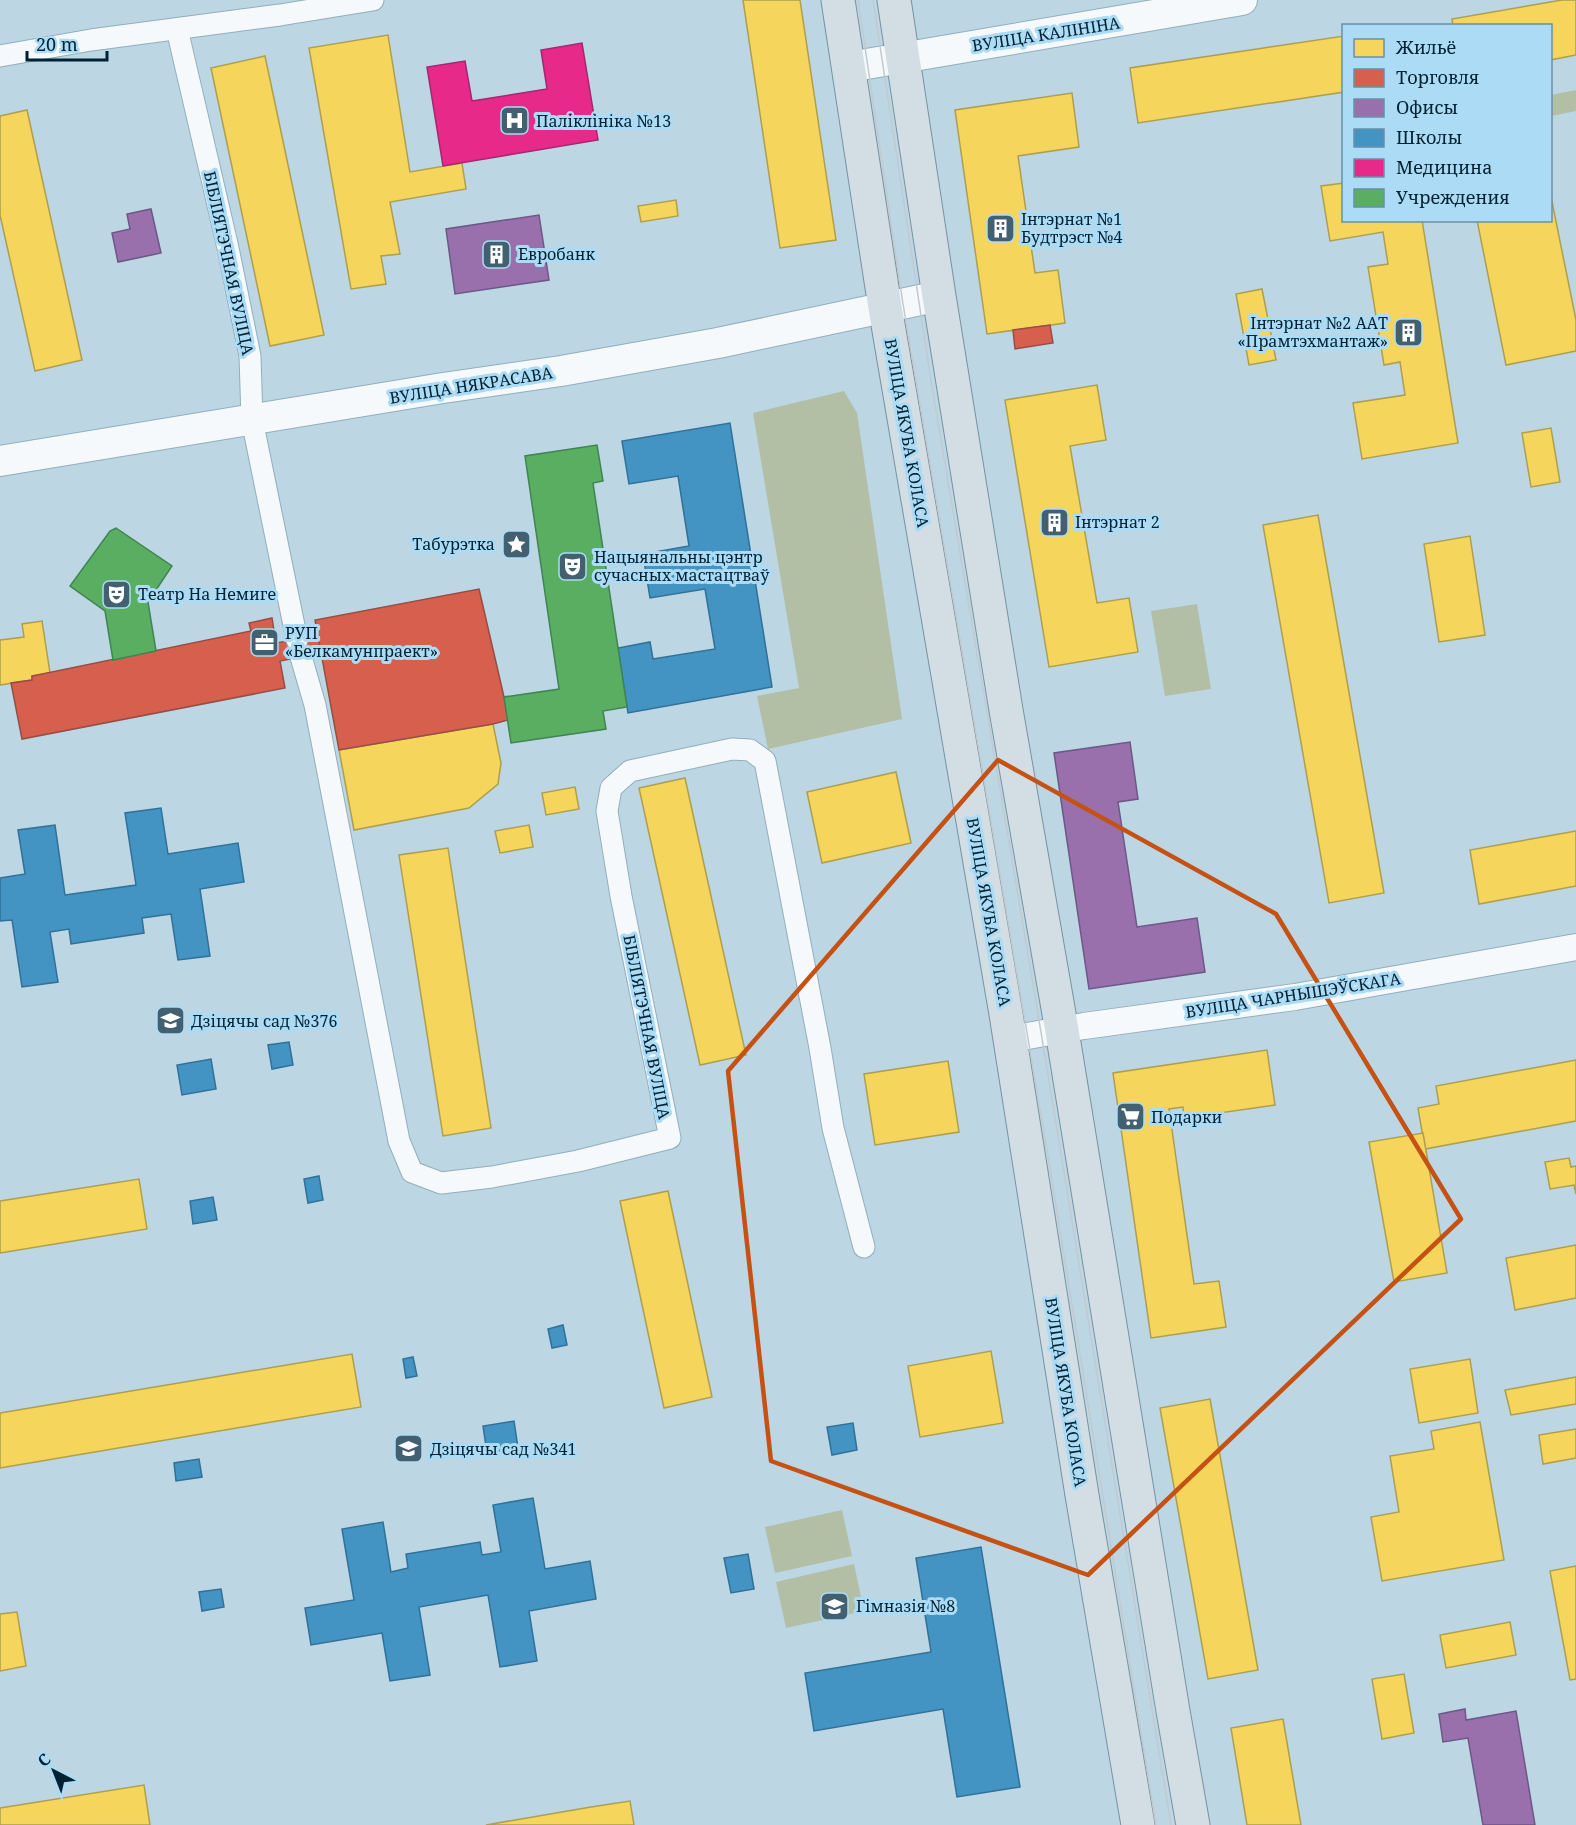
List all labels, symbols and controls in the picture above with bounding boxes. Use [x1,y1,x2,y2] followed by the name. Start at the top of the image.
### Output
[970,11,1122,57] street label: ВУЛІЦА КАЛІНІНА
[27,24,106,62] scale bar
[1342,24,1552,222] legend
[36,32,78,56] text: 20 m
[1395,35,1456,59] text: Жильё
[1396,65,1479,89] text: Торговля
[1396,95,1458,119] text: Офисы
[499,105,531,137] hospital icon: Паліклініка №13
[536,110,671,132] place label: Паліклініка №13
[1396,125,1462,149] text: Школы
[1396,155,1492,179] text: Медицина
[199,169,259,358] street label: БІБЛІЯТЭЧНАЯ ВУЛІЦА
[1396,185,1510,209] text: Учреждения
[1021,208,1123,248] place label: Інтэрнат №1 Будтрэст №4
[984,212,1016,244] building icon: Інтэрнат №1 Будтрэст №4
[481,238,513,270] building icon: Евробанк
[518,243,595,265] place label: Евробанк
[1237,312,1388,352] place label: Інтэрнат №2 ААТ «Прамтэхмантаж»
[1393,316,1425,348] building icon: Інтэрнат №2 ААТ «Прамтэхмантаж»
[880,337,935,530] street label: ВУЛІЦА ЯКУБА КОЛАСА
[388,361,555,409] street label: ВУЛІЦА НЯКРАСАВА
[1038,506,1070,538] building icon: Інтэрнат 2
[1075,511,1160,533] place label: Інтэрнат 2
[500,528,532,560] place icon: Табурэтка
[412,533,495,555] place label: Табурэтка
[594,546,770,586] place label: Нацыянальны цэнтр сучасных мастацтваў
[557,550,589,582] theatre icon: Нацыянальны цэнтр сучасных мастацтваў
[101,578,133,610] theatre icon: Театр На Немиге
[138,583,276,605] place label: Театр На Немиге
[285,622,438,662] place label: РУП «Белкамунпраект»
[248,626,280,658] office icon: РУП «Белкамунпраект»
[962,816,1017,1009] street label: ВУЛІЦА ЯКУБА КОЛАСА
[618,933,676,1122] street label: БІБЛІЯТЭЧНАЯ ВУЛІЦА
[1184,967,1403,1023] street label: ВУЛІЦА ЧАРНЫШЭЎСКАГА
[154,1005,186,1037] school or university icon: Дзіцячы сад №376
[191,1010,337,1032] place label: Дзіцячы сад №376
[1114,1101,1146,1133] supermarket icon: Подарки
[1151,1106,1222,1128] place label: Подарки
[1040,1296,1092,1489] street label: ВУЛІЦА ЯКУБА КОЛАСА
[393,1433,425,1465] school or university icon: Дзіцячы сад №341
[430,1438,576,1460] place label: Дзіцячы сад №341
[819,1590,851,1622] school or university icon: Гімназія №8
[856,1595,955,1617] place label: Гімназія №8
[24,1741,84,1801] north arrow
[33,1748,55,1772] text: С

